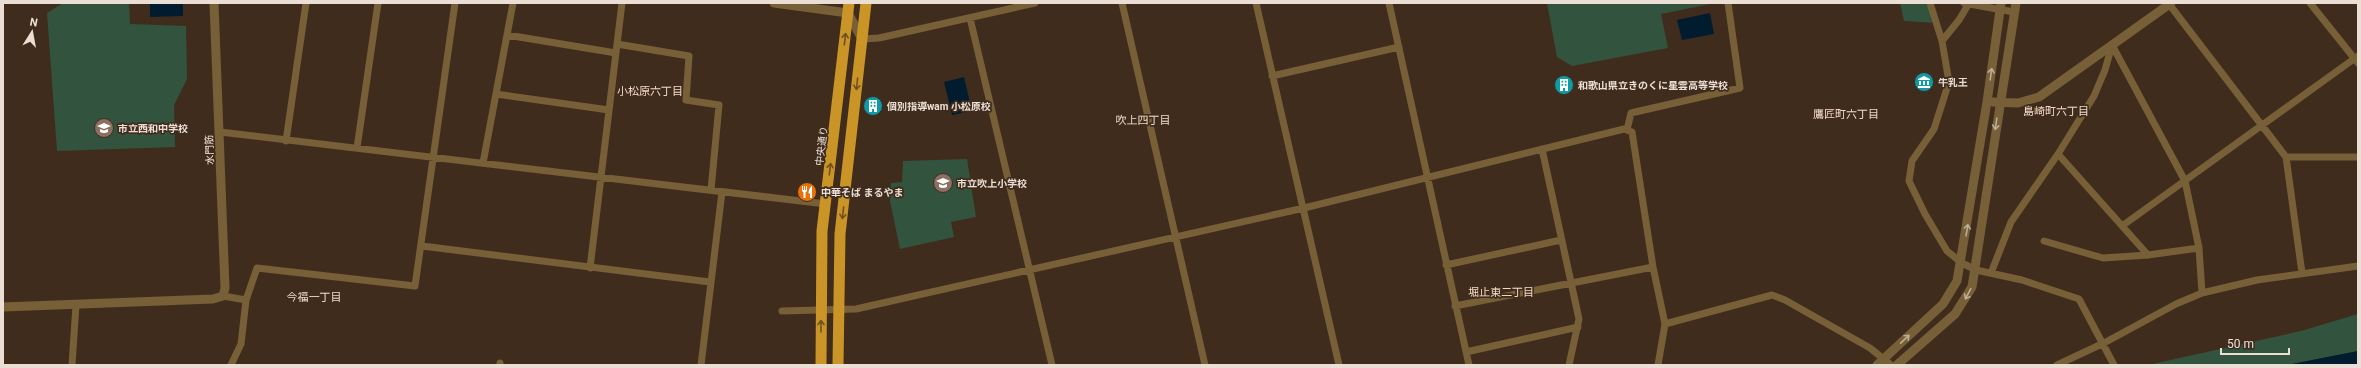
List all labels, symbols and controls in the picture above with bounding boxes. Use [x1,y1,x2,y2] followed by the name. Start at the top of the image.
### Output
[12,12,52,52] north arrow
[29,16,39,30] text: N
[841,33,849,46] one-way arrow
[1987,68,1995,81] one-way arrow
[1913,71,1935,93] museum icon: 牛乳王
[1553,74,1575,96] building icon: 和歌山県立きのくに星雲高等学校
[853,77,861,90] one-way arrow
[1938,77,1968,88] place label: 牛乳王
[1578,80,1728,91] place label: 和歌山県立きのくに星雲高等学校
[617,85,683,98] district label: 小松原六丁目
[862,95,884,117] building icon: 個別指導wam 小松原校
[886,101,991,112] place label: 個別指導wam 小松原校
[2023,105,2089,118] district label: 島崎町六丁目
[1813,108,1879,121] district label: 鷹匠町六丁目
[1116,114,1171,127] district label: 吹上四丁目
[93,117,115,139] school or university icon: 市立西和中学校
[1992,117,2000,130] one-way arrow
[118,123,188,134] place label: 市立西和中学校
[814,126,829,167] street label: 中央通り
[203,135,216,165] street label: 水門筋
[826,162,834,175] one-way arrow
[932,172,954,194] school or university icon: 市立吹上小学校
[957,178,1027,189] place label: 市立吹上小学校
[796,181,818,203] restaurant icon: 中華そば まるやま
[821,187,904,198] place label: 中華そば まるやま
[839,206,846,219] one-way arrow
[1963,224,1971,237] one-way arrow
[1468,286,1534,299] district label: 堀止東二丁目
[1964,288,1972,300] one-way arrow
[287,291,342,304] district label: 今福一丁目
[817,320,825,333] one-way arrow
[2221,330,2289,356] scale bar
[1900,334,1911,343] one-way arrow
[2227,337,2254,351] text: 50 m

